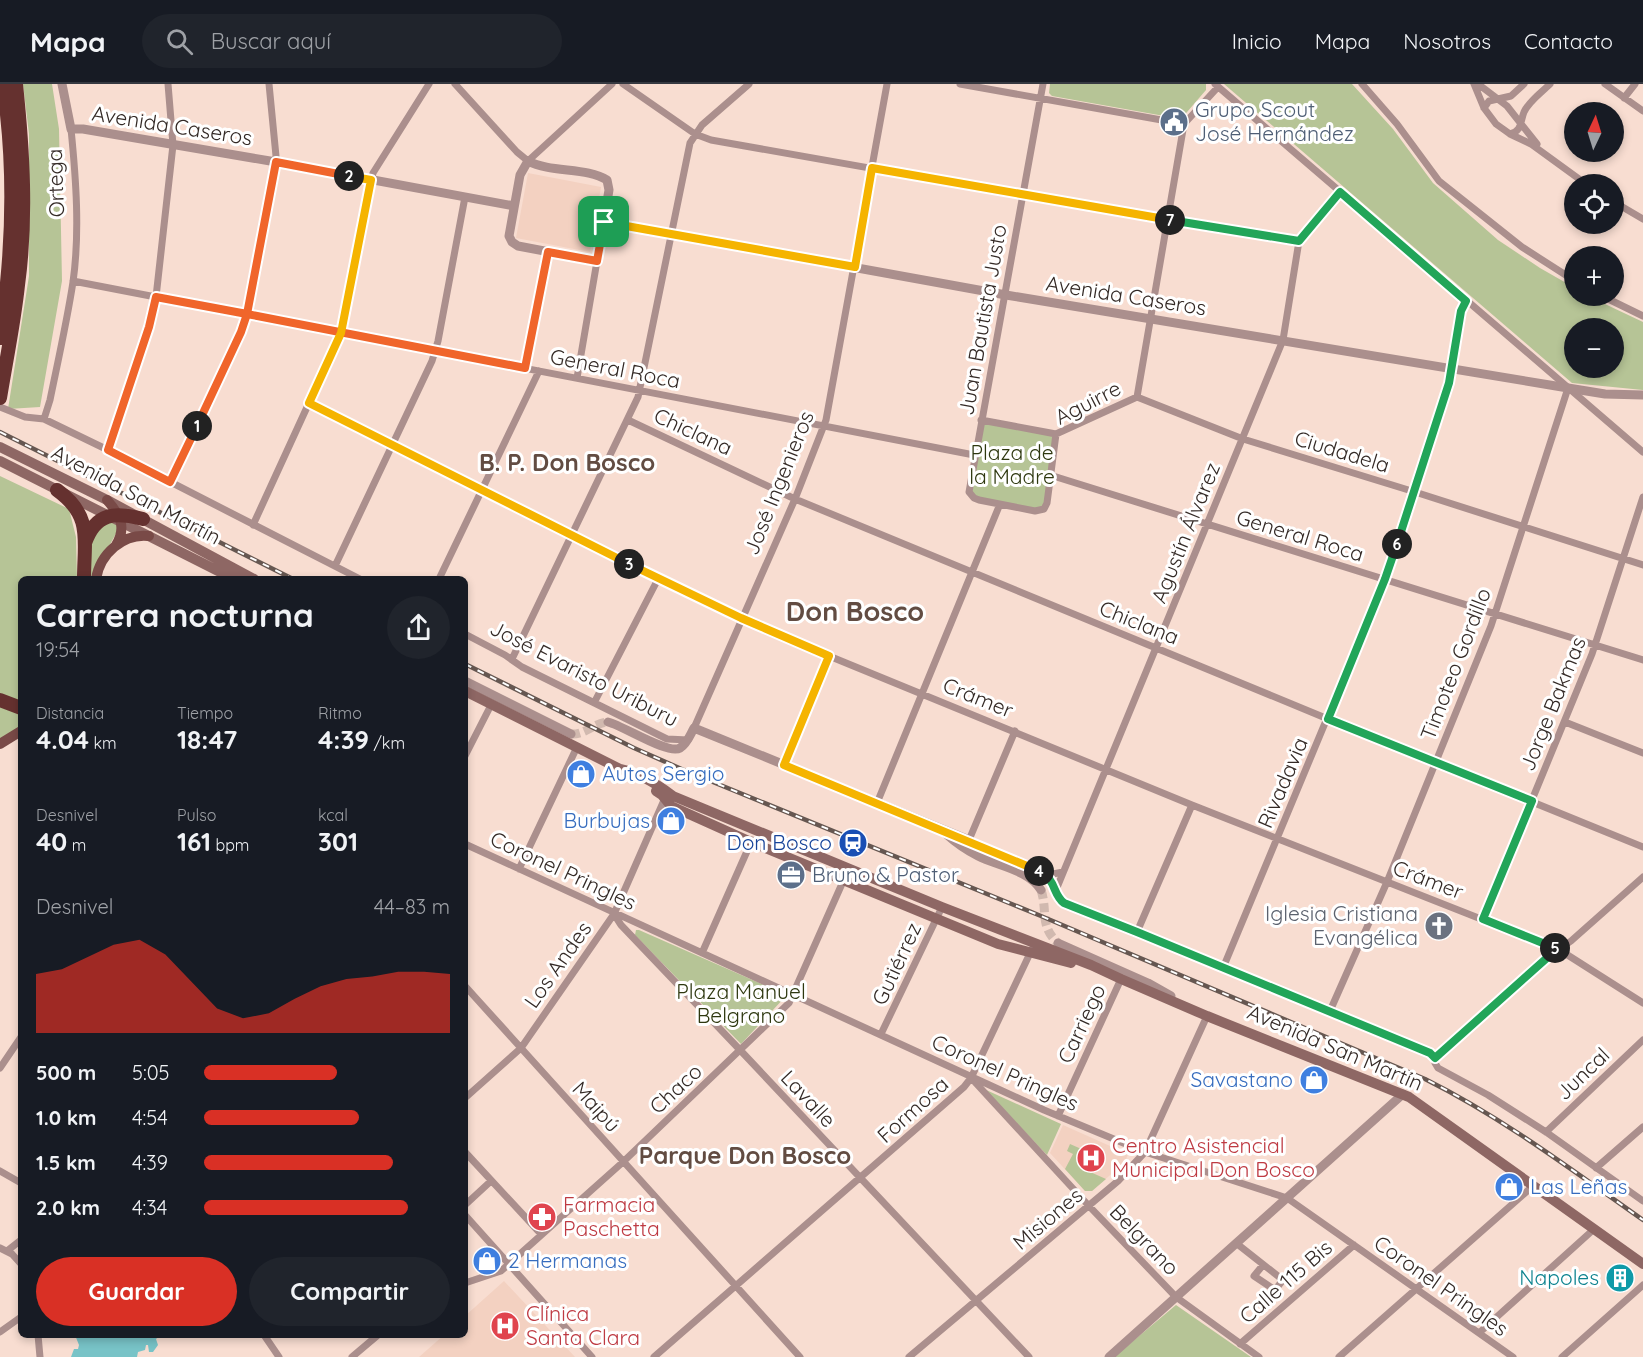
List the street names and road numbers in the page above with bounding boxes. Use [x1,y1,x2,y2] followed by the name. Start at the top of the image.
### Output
[90,100,254,151] street label: Avenida Caseros
[41,148,69,218] street label: Ortega
[952,222,1012,417] street label: Juan Bautista Justo
[1044,270,1208,321] street label: Avenida Caseros
[548,343,682,393] street label: General Roca
[1050,375,1125,430] street label: Aguirre
[650,402,737,461] street label: Chiclana
[737,407,819,558] street label: José Ingenieros
[1292,424,1393,478] street label: Ciudadela
[47,439,226,550] street label: Avenida San Martín
[1145,459,1225,607] street label: Agustín Álvarez
[1233,503,1367,567] street label: General Roca
[1414,584,1496,743] street label: Timoteo Gordillo
[1096,594,1183,650] street label: Chiclana
[486,614,683,732] street label: José Evaristo Uriburu
[1513,633,1591,774] street label: Jorge Bakmas
[939,671,1017,723] street label: Crámer
[1251,733,1313,832] street label: Rivadavia
[486,825,640,915] street label: Coronel Pringles
[1389,854,1467,904] street label: Crámer
[518,916,596,1013] street label: Los Andes
[866,918,926,1009] street label: Gutiérrez
[1052,980,1111,1067] street label: Carriego
[1244,998,1427,1096] street label: Avenida San Martín
[928,1028,1083,1116] street label: Coronel Pringles
[1550,1042,1615,1105] street label: Juncal
[644,1058,707,1119] street label: Chaco
[776,1064,842,1132] street label: Lavalle
[871,1071,953,1148] street label: Formosa
[567,1076,626,1137] street label: Maipú
[1007,1182,1087,1255] street label: Misiones
[1105,1198,1185,1280] street label: Belgrano
[1369,1229,1514,1341] street label: Coronel Pringles
[1234,1234,1337,1329] street label: Calle 115 Bis

